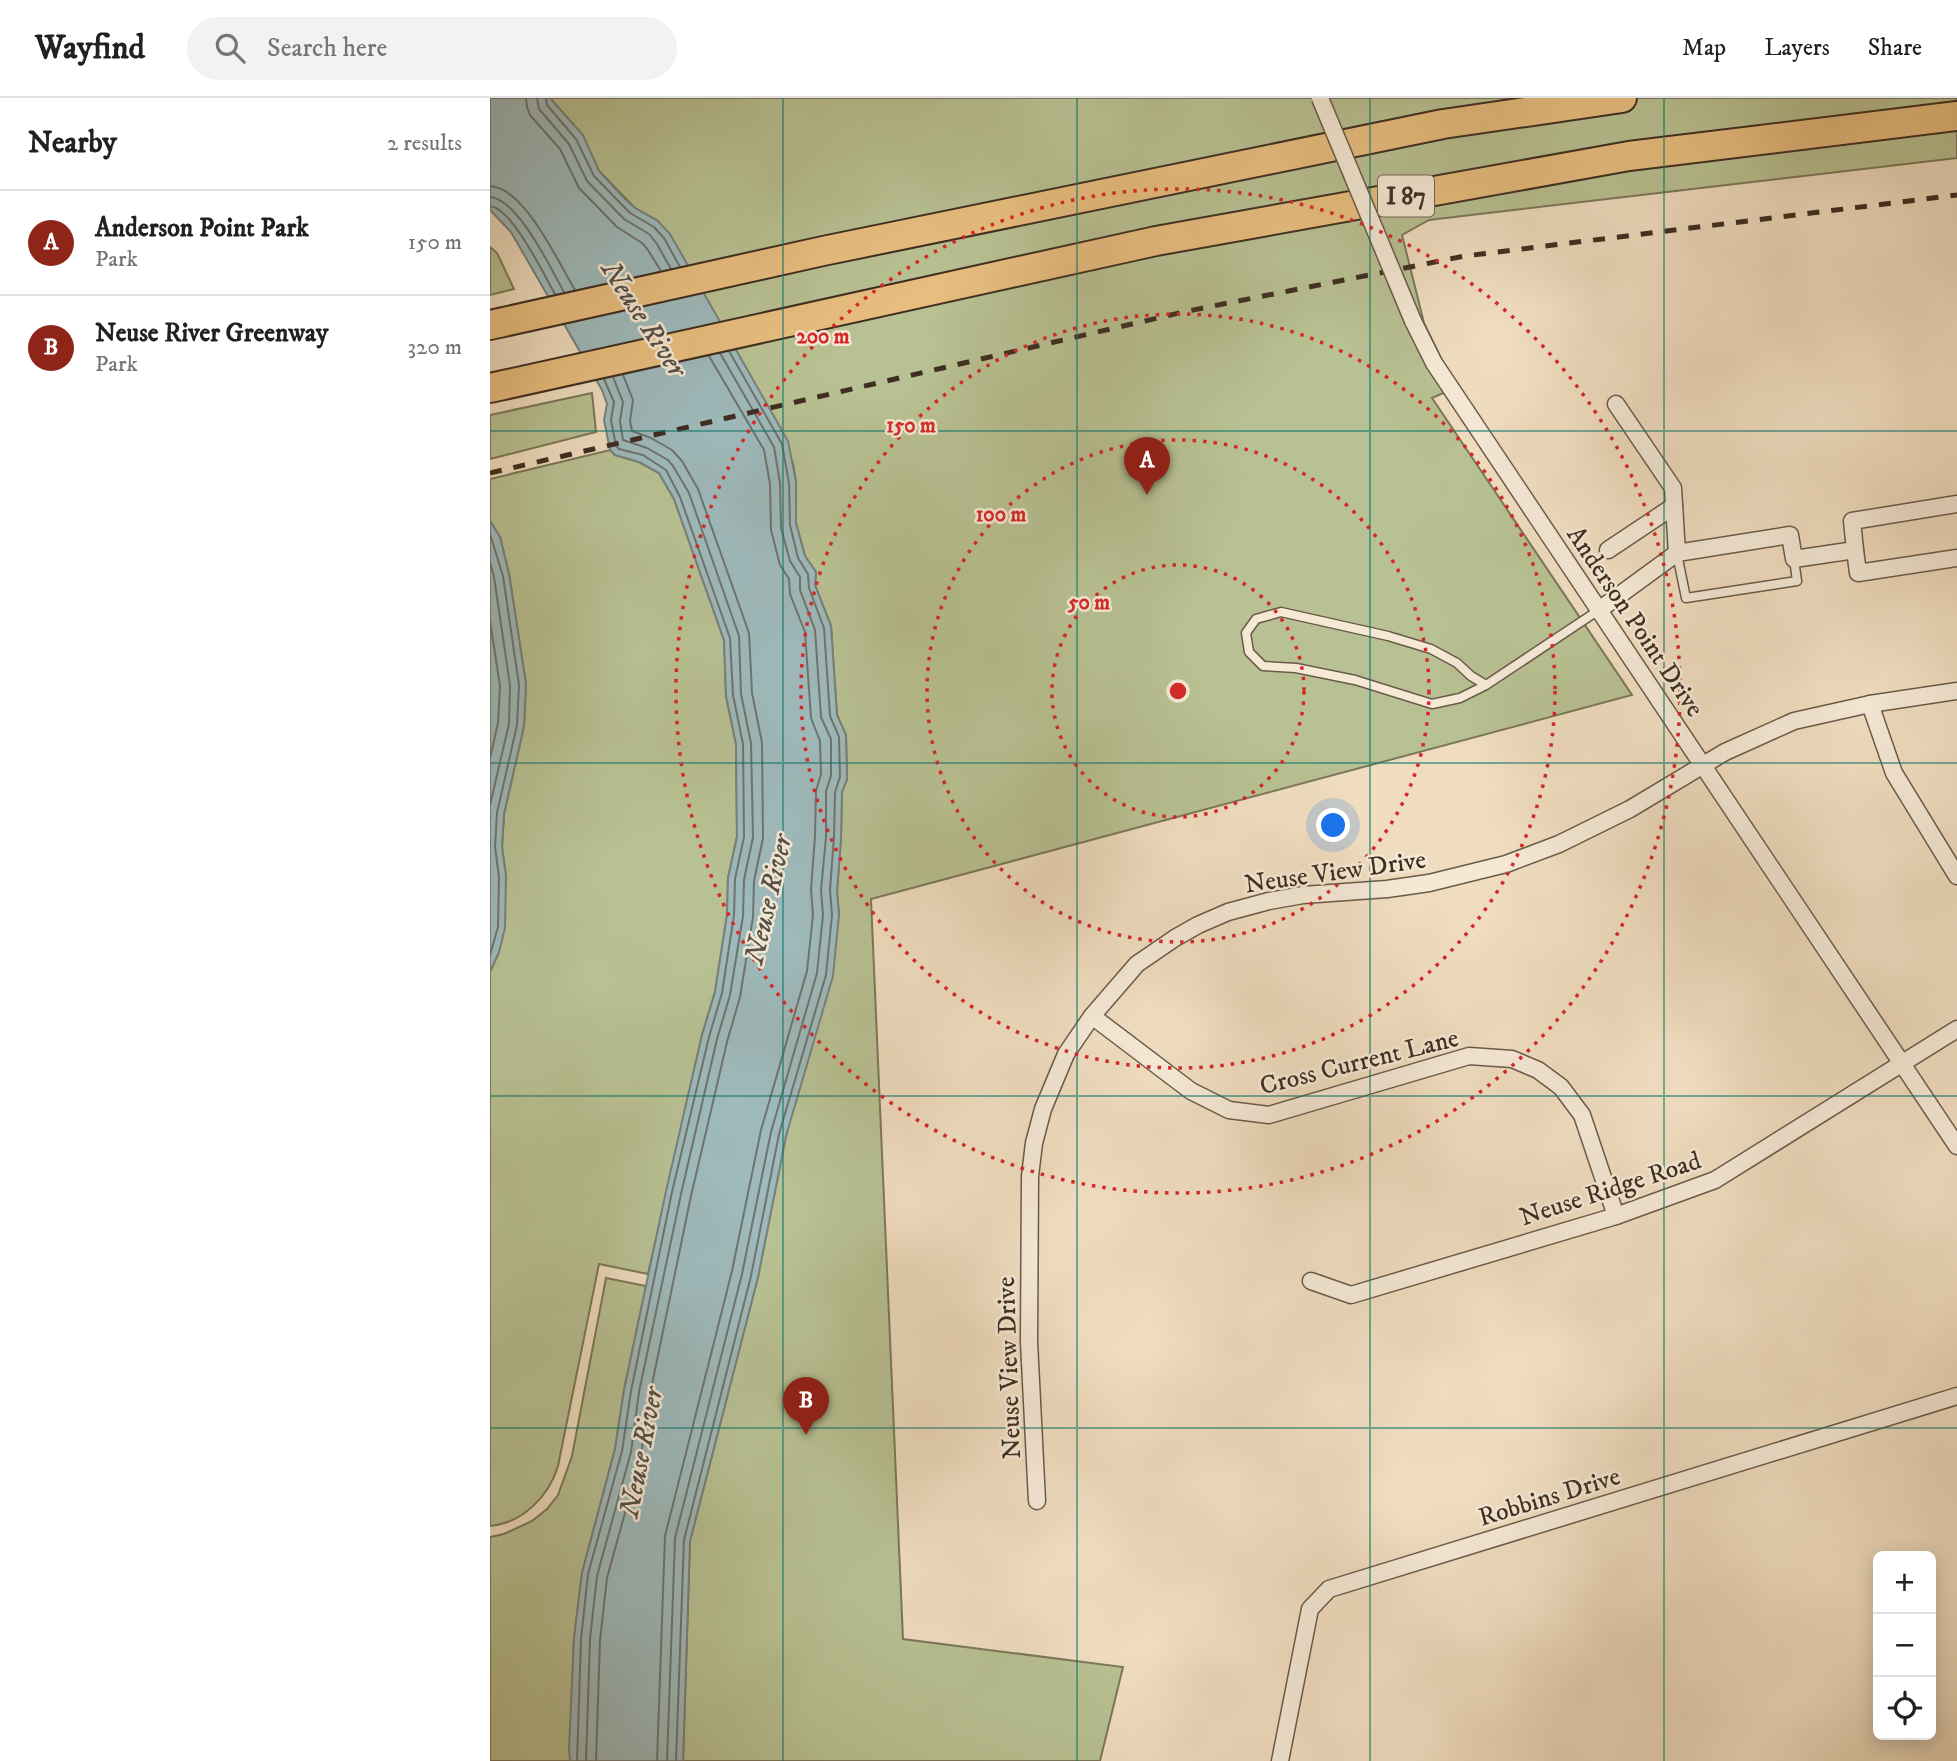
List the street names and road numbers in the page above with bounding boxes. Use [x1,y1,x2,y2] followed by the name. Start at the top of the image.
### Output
[1378,176,1434,216] road number: I 87
[1559,520,1711,724] street label: Anderson Point Drive
[1242,843,1428,902] street label: Neuse View Drive
[1257,1022,1462,1103] street label: Cross Current Lane
[1515,1145,1705,1234] street label: Neuse Ridge Road
[990,1276,1029,1460] street label: Neuse View Drive
[1475,1460,1624,1535] street label: Robbins Drive

